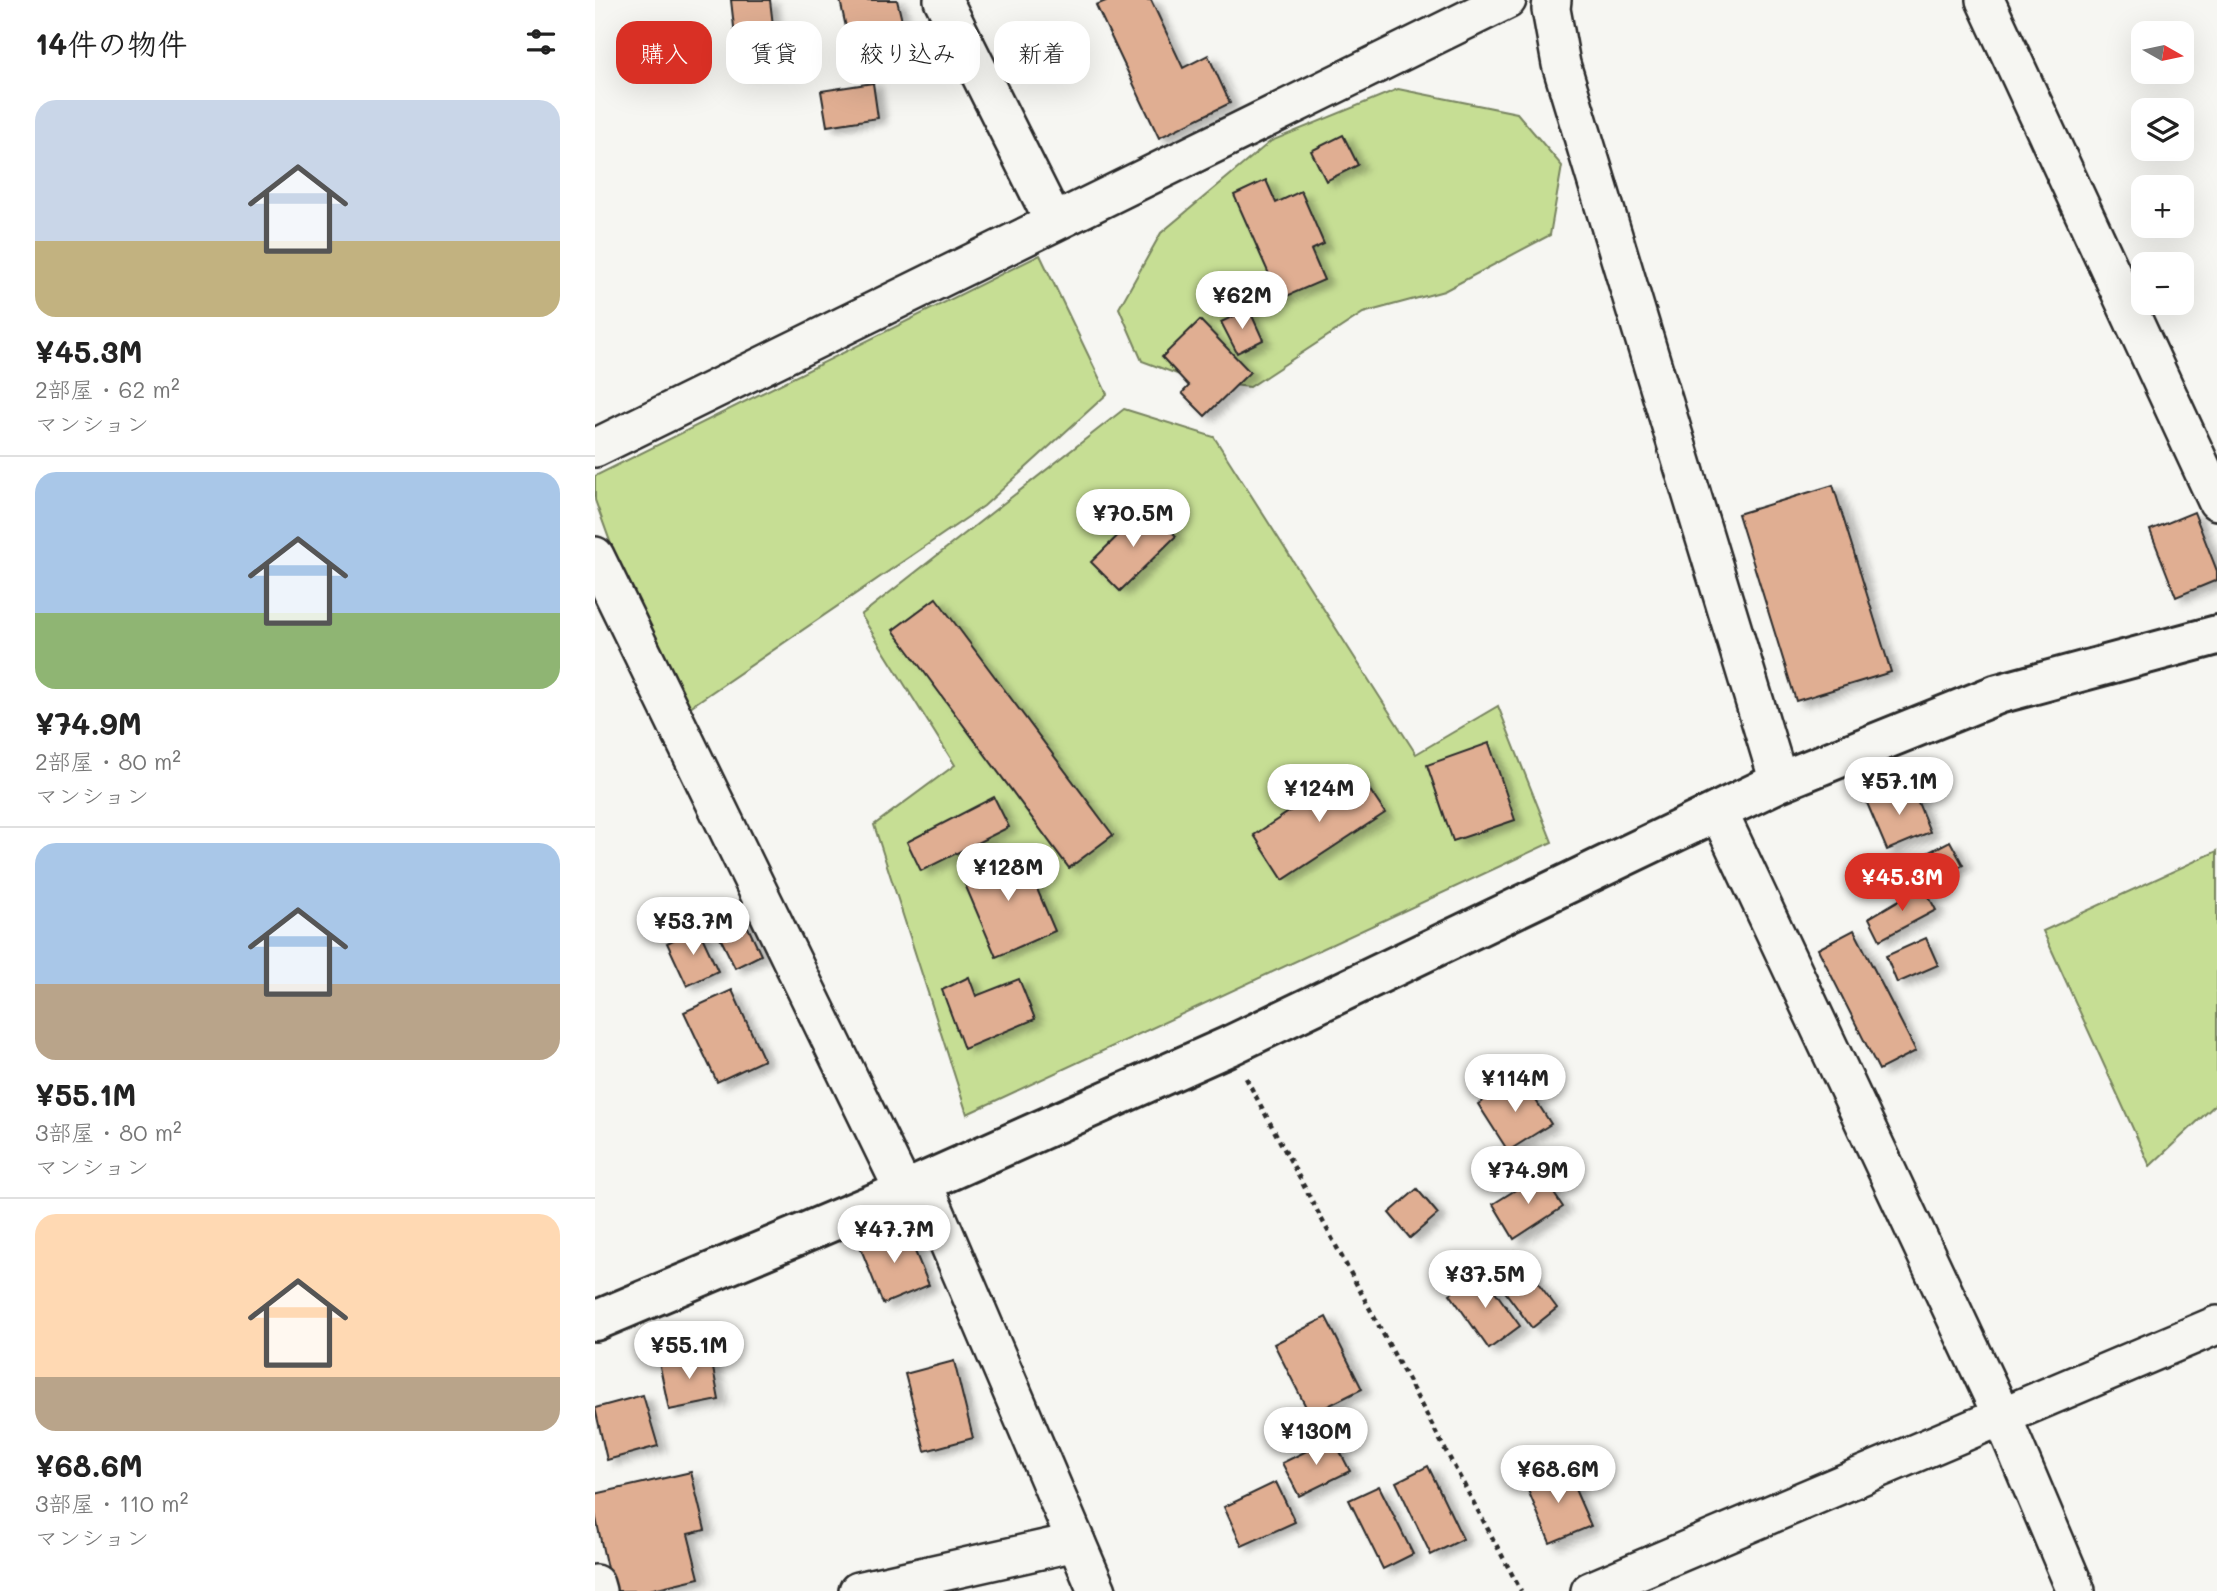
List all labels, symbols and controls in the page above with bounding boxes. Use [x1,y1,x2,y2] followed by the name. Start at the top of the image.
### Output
[616,21,712,84] chip: 購入
[726,21,822,84] chip: 賃貸
[836,21,980,84] chip: 絞り込み
[994,21,1090,84] chip: 新着
[2131,21,2195,84] north arrow
[2131,21,2194,315] map controls
[35,23,187,63] text: 14件の物件
[522,23,560,61] icon: filters
[2131,98,2194,161] button: layers
[235,146,361,272] icon: home
[2131,175,2194,238] button: +
[2131,252,2194,315] button: −
[1201,272,1283,331] pin: ¥62M
[1212,279,1272,309] text: ¥62M
[35,331,143,371] text: ¥45.3M
[35,374,180,404] text: 2部屋 · 62 m²
[35,408,149,438] text: マンション
[1076,490,1190,549] pin: ¥70.5M
[1092,497,1174,527] text: ¥70.5M
[235,518,361,644] icon: home
[35,703,142,743] text: ¥74.9M
[35,746,181,776] text: 2部屋 · 80 m²
[1842,758,1956,817] pin: ¥57.1M
[1270,764,1368,824] pin: ¥124M
[1860,765,1938,795] text: ¥57.1M
[1283,772,1355,802] text: ¥124M
[35,780,149,810] text: マンション
[959,844,1057,903] pin: ¥128M
[973,851,1043,881] text: ¥128M
[1845,853,1959,913] pin: ¥45.3M
[1861,861,1943,891] text: ¥45.3M
[235,889,361,1015] icon: home
[636,898,750,957] pin: ¥53.7M
[653,905,733,935] text: ¥53.7M
[1466,1054,1564,1114] pin: ¥114M
[1481,1062,1549,1092] text: ¥114M
[35,1074,137,1114] text: ¥55.1M
[35,1117,182,1147] text: 3部屋 · 80 m²
[1471,1146,1585,1206] pin: ¥74.9M
[35,1151,149,1181] text: マンション
[1487,1154,1569,1184] text: ¥74.9M
[837,1206,951,1265] pin: ¥47.7M
[854,1213,934,1243] text: ¥47.7M
[1428,1250,1542,1310] pin: ¥37.5M
[1445,1258,1525,1288] text: ¥37.5M
[235,1260,361,1386] icon: home
[632,1322,746,1381] pin: ¥55.1M
[650,1329,728,1359] text: ¥55.1M
[1267,1408,1365,1467] pin: ¥130M
[1280,1415,1352,1445] text: ¥130M
[35,1445,143,1485] text: ¥68.6M
[1501,1446,1615,1505] pin: ¥68.6M
[1517,1453,1599,1483] text: ¥68.6M
[35,1488,188,1518] text: 3部屋 · 110 m²
[35,1522,149,1552] text: マンション

